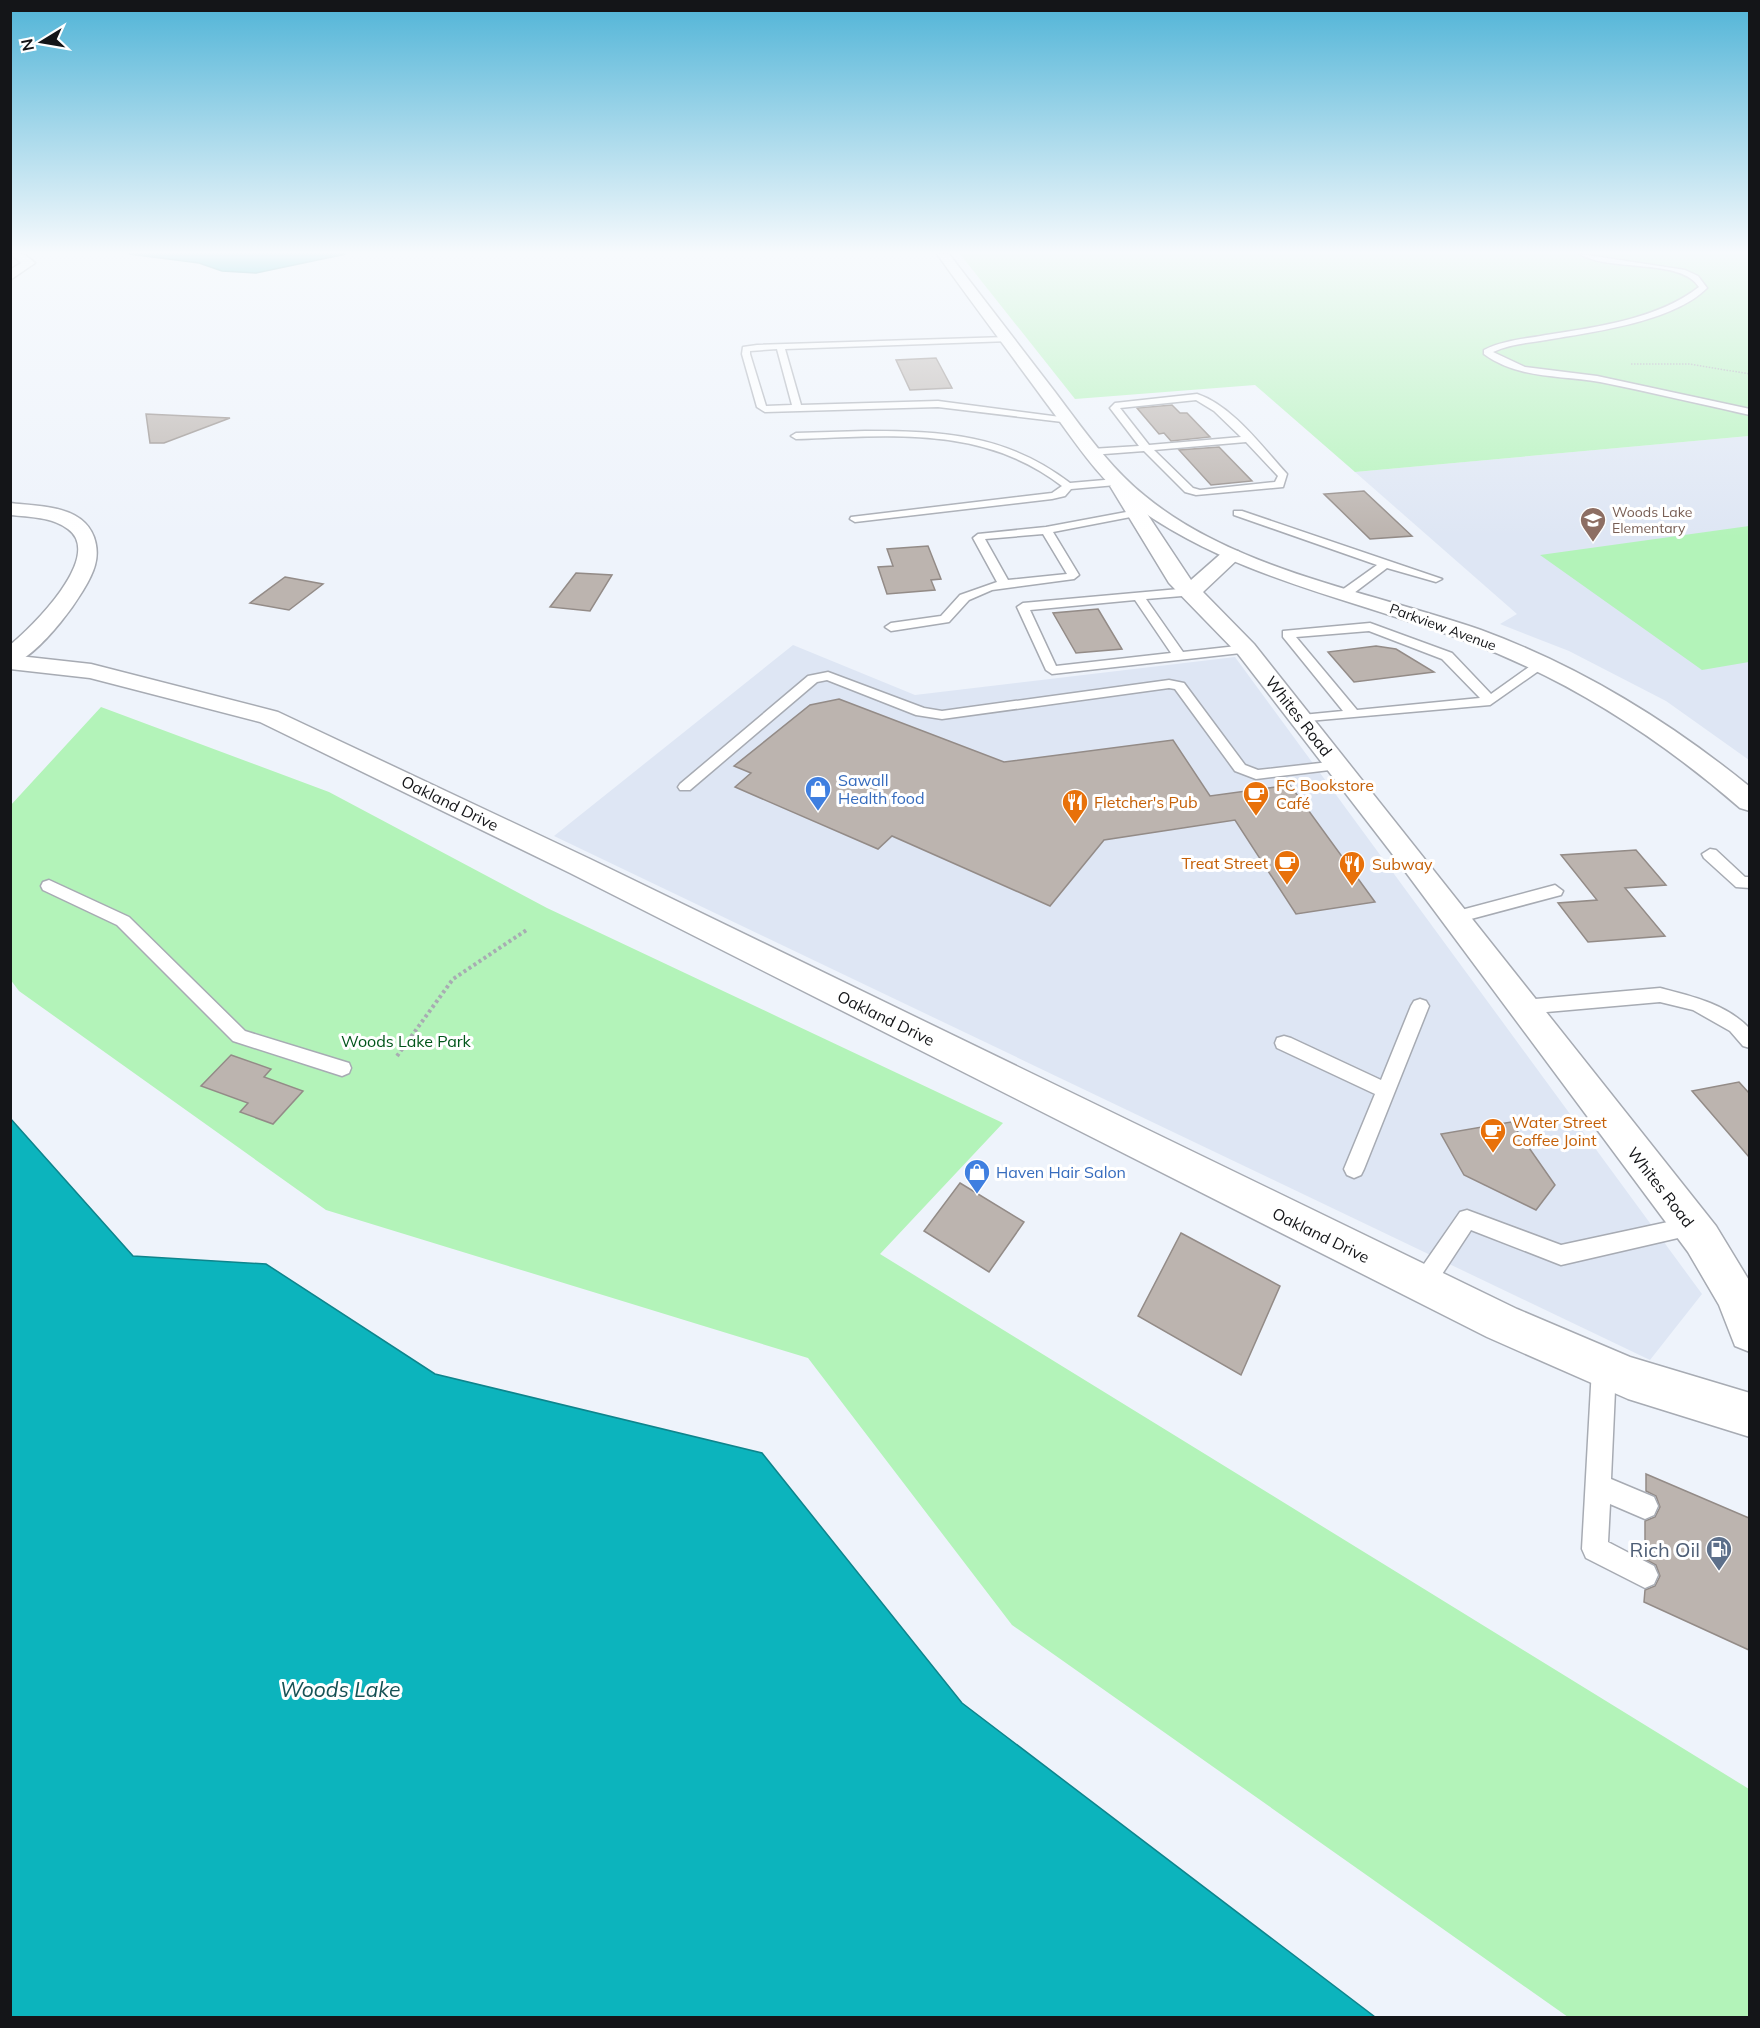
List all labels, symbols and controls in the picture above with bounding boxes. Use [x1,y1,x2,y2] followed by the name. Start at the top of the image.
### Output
[12,12,72,72] north arrow
[16,37,38,53] text: N
[1612,503,1692,537] place label: Woods Lake Elementary
[1578,505,1608,543] school or university icon: Woods Lake Elementary
[1387,599,1499,655] street label: Parkview Avenue
[1261,672,1337,760] street label: Whites Road
[838,770,925,808] place label: Sawall Health food
[398,771,502,835] street label: Oakland Drive
[803,774,833,812] shop icon: Sawall Health food
[1276,775,1374,813] place label: FC Bookstore Café
[1241,779,1271,817] cafe icon: FC Bookstore Café
[1060,787,1090,825] restaurant icon: Fletcher's Pub
[1094,792,1198,812] place label: Fletcher's Pub
[1272,848,1302,886] cafe icon: Treat Street
[1337,849,1367,887] restaurant icon: Subway
[1182,853,1268,873] place label: Treat Street
[1372,854,1433,874] place label: Subway
[834,986,938,1050] street label: Oakland Drive
[341,1031,472,1051] park label: Woods Lake Park
[1512,1112,1607,1150] place label: Water Street Coffee Joint
[1478,1116,1508,1154] cafe icon: Water Street Coffee Joint
[1623,1143,1699,1231] street label: Whites Road
[962,1157,992,1195] shop icon: Haven Hair Salon
[996,1162,1126,1182] place label: Haven Hair Salon
[1269,1203,1373,1267] street label: Oakland Drive
[1704,1534,1734,1572] fuel station icon: Rich Oil
[1630,1537,1700,1562] place label: Rich Oil
[280,1676,400,1702] water label: Woods Lake

